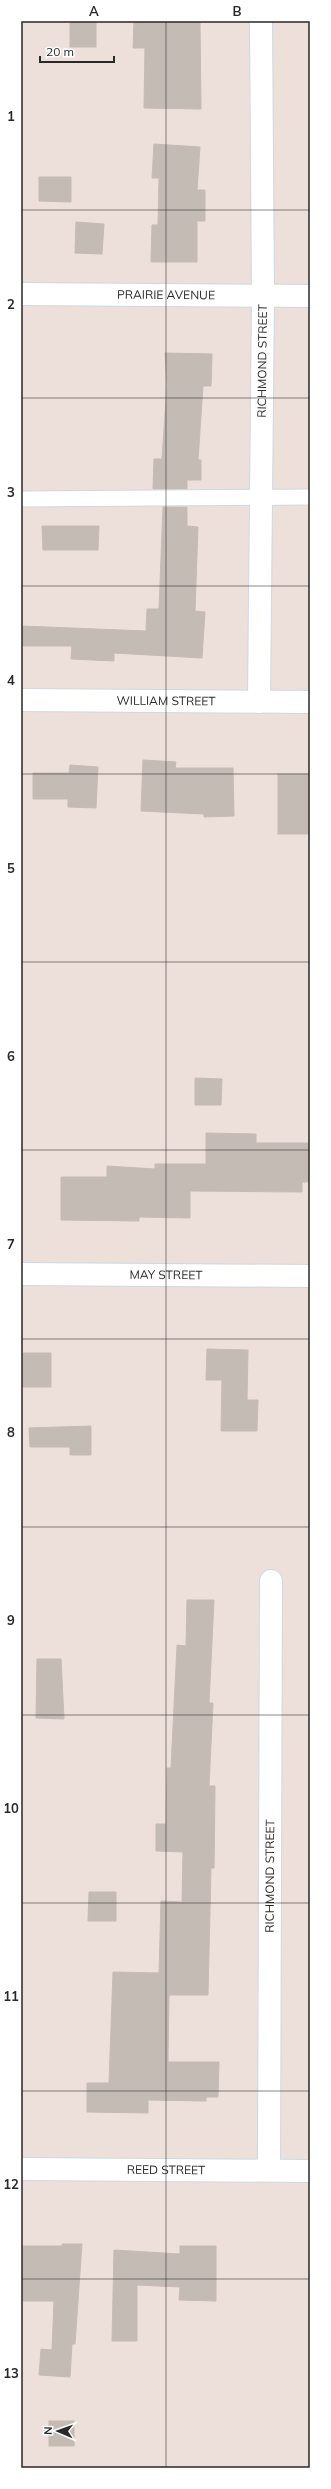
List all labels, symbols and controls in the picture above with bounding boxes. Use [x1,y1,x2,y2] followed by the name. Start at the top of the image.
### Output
[89,3,99,19] text: A
[233,3,242,19] text: B
[40,38,114,64] scale bar
[46,44,74,59] text: 20 m
[7,108,15,124] text: 1
[117,287,215,302] street label: PRAIRIE AVENUE
[7,296,15,312] text: 2
[254,303,270,418] street label: RICHMOND STREET
[7,484,15,500] text: 3
[7,672,15,688] text: 4
[116,693,216,708] street label: WILLIAM STREET
[7,860,15,876] text: 5
[7,1048,15,1064] text: 6
[7,1236,15,1252] text: 7
[130,1267,203,1282] street label: MAY STREET
[7,1424,15,1440] text: 8
[7,1612,15,1628] text: 9
[3,1800,19,1816] text: 10
[262,1818,277,1933] street label: RICHMOND STREET
[3,1988,19,2004] text: 11
[127,2162,206,2177] street label: REED STREET
[3,2176,19,2192] text: 12
[3,2365,19,2381] text: 13
[38,2411,78,2451] north arrow
[41,2426,55,2435] text: N

